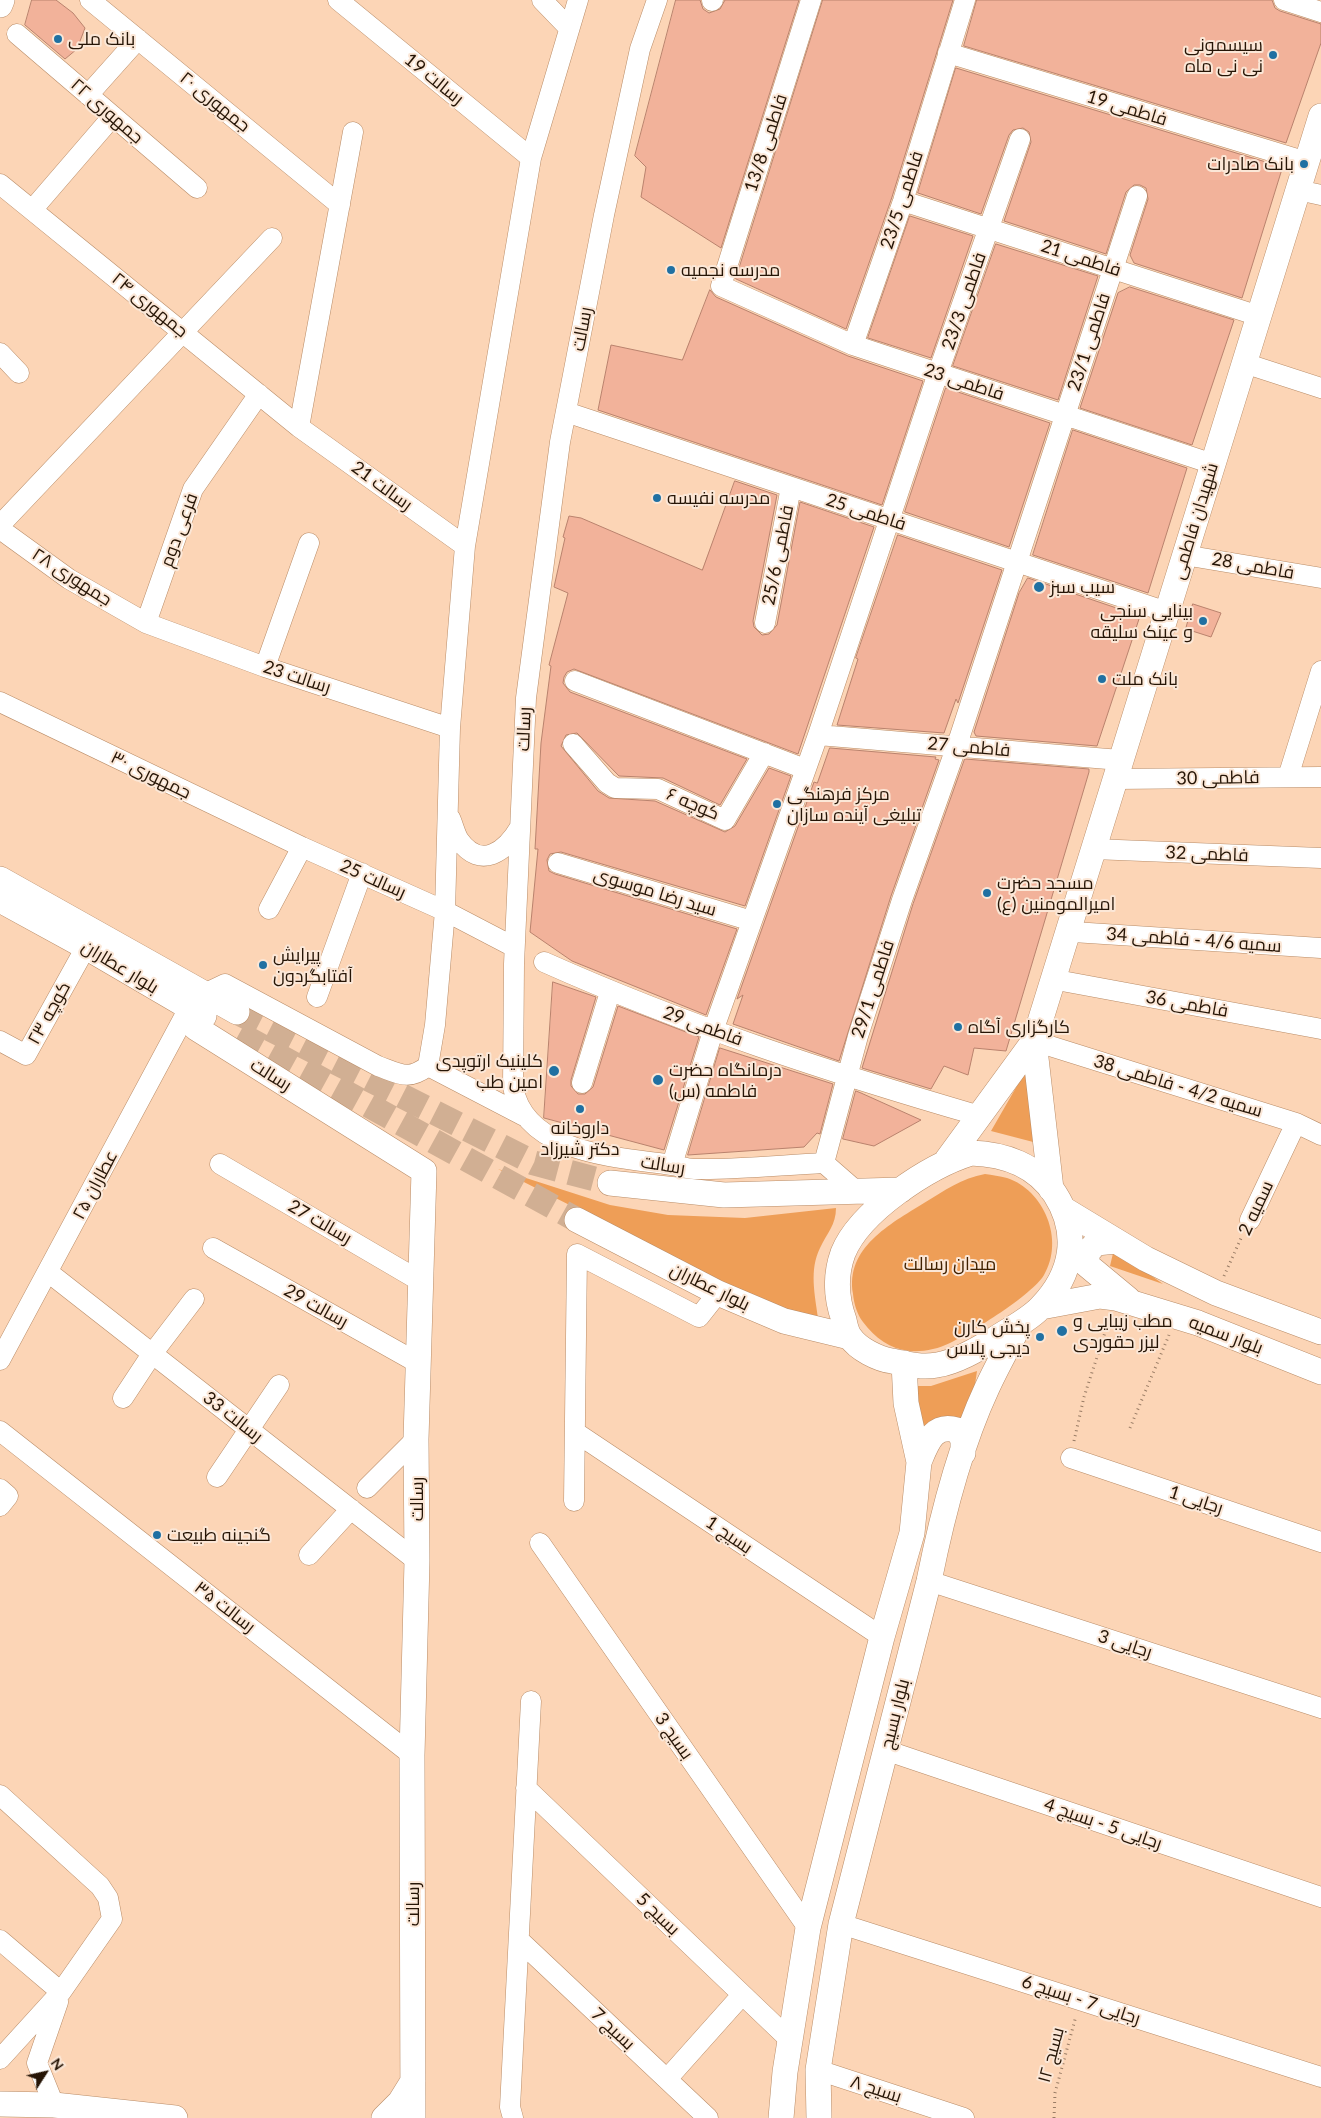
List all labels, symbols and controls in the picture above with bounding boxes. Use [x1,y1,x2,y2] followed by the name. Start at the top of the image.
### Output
[68,28,135,50] place label: بانک ملی
[52,33,64,45] marker: بانک ملی
[1184,34,1263,76] place label: سیسمونی نی نی ماه
[400,49,468,109] street label: رسالت 19
[1267,49,1279,61] marker: سیسمونی نی نی ماه
[176,67,254,137] street label: جمهوری ۲۰
[66,74,148,148] street label: جمهوری ۲۲
[1084,86,1170,130] street label: فاطمی 19
[740,91,792,195] street label: فاطمی 13/8
[876,148,928,252] street label: فاطمی 23/5
[1207,153,1294,175] place label: بانک صادرات
[1298,158,1310,170] marker: بانک صادرات
[1038,235,1124,281] street label: فاطمی 21
[937,249,991,353] street label: فاطمی 23/3
[681,259,780,281] place label: مدرسه نجمیه
[665,264,677,276] marker: مدرسه نجمیه
[108,268,192,342] street label: جمهوری ۲۴
[1063,290,1115,394] street label: فاطمی 23/1
[567,305,597,353] street label: رسالت
[921,359,1007,405] street label: فاطمی 23
[347,457,417,515] street label: رسالت 21
[1167,460,1223,582] street label: شهیدان فاطمی
[667,487,770,509] place label: مدرسه نفیسه
[823,489,909,535] street label: فاطمی 25
[156,490,202,570] street label: فرعی دوم
[651,492,663,504] marker: مدرسه نفیسه
[758,503,798,607] street label: فاطمی 25/6
[28,543,116,611] street label: جمهوری ۲۸
[1210,548,1296,584] street label: فاطمی 28
[1050,576,1115,598] place label: سیب سبز
[1032,580,1046,594] marker: سیب سبز
[1090,600,1193,642] place label: بینایی سنجی و عینک سلیقه
[1197,615,1209,627] marker: بینایی سنجی و عینک سلیقه
[260,656,334,698] street label: رسالت 23
[1112,668,1178,690] place label: بانک ملت
[1096,673,1108,685] marker: بانک ملت
[512,706,536,752] street label: رسالت
[927,733,1011,761] street label: فاطمی 27
[107,746,195,804] street label: جمهوری ۳۰
[1176,766,1260,790] street label: فاطمی 30
[663,783,723,825] street label: کوچه ۶
[787,783,921,826] place label: مرکز فرهنگی تبلیغی آینده سازان
[771,798,783,810] marker: مرکز فرهنگی تبلیغی آینده سازان
[1165,842,1249,866] street label: فاطمی 32
[337,855,409,903] street label: رسالت 25
[591,863,719,921] street label: سید رضا موسوی
[997,872,1115,914] place label: مسجد حضرت امیرالمومنین (ع)
[981,887,993,899] marker: مسجد حضرت امیرالمومنین (ع)
[1106,923,1282,957] street label: سمیه 4/6 - فاطمی 34
[78,936,162,998] street label: بلوار عطاران
[847,937,899,1041] street label: فاطمی 29/1
[273,944,353,986] place label: پیرایش آفتابگردون
[257,959,269,971] marker: پیرایش آفتابگردون
[23,978,75,1048] street label: کوچه ۲۳
[1144,986,1230,1022] street label: فاطمی 36
[660,1002,746,1050] street label: فاطمی 29
[968,1016,1070,1038] place label: کارگزاری آگاه
[952,1021,964,1033] marker: کارگزاری آگاه
[436,1050,543,1092] place label: کلینیک ارتوپدی امین طب
[1091,1050,1265,1122] street label: سمیه 4/2 - فاطمی 38
[246,1054,296,1096] street label: رسالت
[669,1059,782,1102] place label: درمانگاه حضرت فاطمه (س)
[547,1064,561,1078] marker: کلینیک ارتوپدی امین طب
[651,1073,665,1087] marker: درمانگاه حضرت فاطمه (س)
[574,1103,586,1115] marker: داروخانه دکتر شیرزاد
[540,1117,620,1160] place label: داروخانه دکتر شیرزاد
[68,1147,122,1223] street label: عطاران ۲۵
[639,1151,687,1179] street label: رسالت
[1234,1177,1278,1239] street label: سمیه 2
[284,1195,356,1249] street label: رسالت 27
[904,1253,996,1275] park label: میدان رسالت
[667,1258,753,1316] street label: بلوار عطاران
[280,1280,352,1332] street label: رسالت 29
[1073,1310,1173,1352] place label: مطب زیبایی و لیزر حقوردی
[1186,1311,1266,1359] street label: بلوار سمیه
[946,1316,1030,1358] place label: پخش کارن دیجی پلاس
[1055,1324,1069,1338] marker: مطب زیبایی و لیزر حقوردی
[1034,1331,1046,1343] marker: پخش کارن دیجی پلاس
[199,1387,267,1447] street label: رسالت 33
[406,1477,428,1521] street label: رسالت
[1166,1481,1226,1519] street label: رجایی 1
[701,1512,757,1558] street label: بسیج 1
[167,1524,271,1546] place label: گنجینه طبیعت
[151,1529,163,1541] marker: گنجینه طبیعت
[190,1577,260,1637] street label: رسالت ۳۵
[1095,1625,1155,1663] street label: رجایی 3
[876,1677,914,1751] street label: بلوار بسیج
[650,1709,698,1763] street label: بسیج 3
[1041,1794,1165,1854] street label: رجایی 5 - بسیج 4
[402,1882,424,1926] street label: رسالت
[632,1888,684,1940] street label: بسیج 5
[1019,1971,1143,2029] street label: رجایی 7 - بسیج 6
[587,2003,639,2055] street label: بسیج 7
[1033,2025,1069,2085] street label: بسیج ۱۲
[20,2048,70,2098] north arrow
[48,2055,68,2073] text: N
[848,2071,904,2107] street label: بسیج ۸

